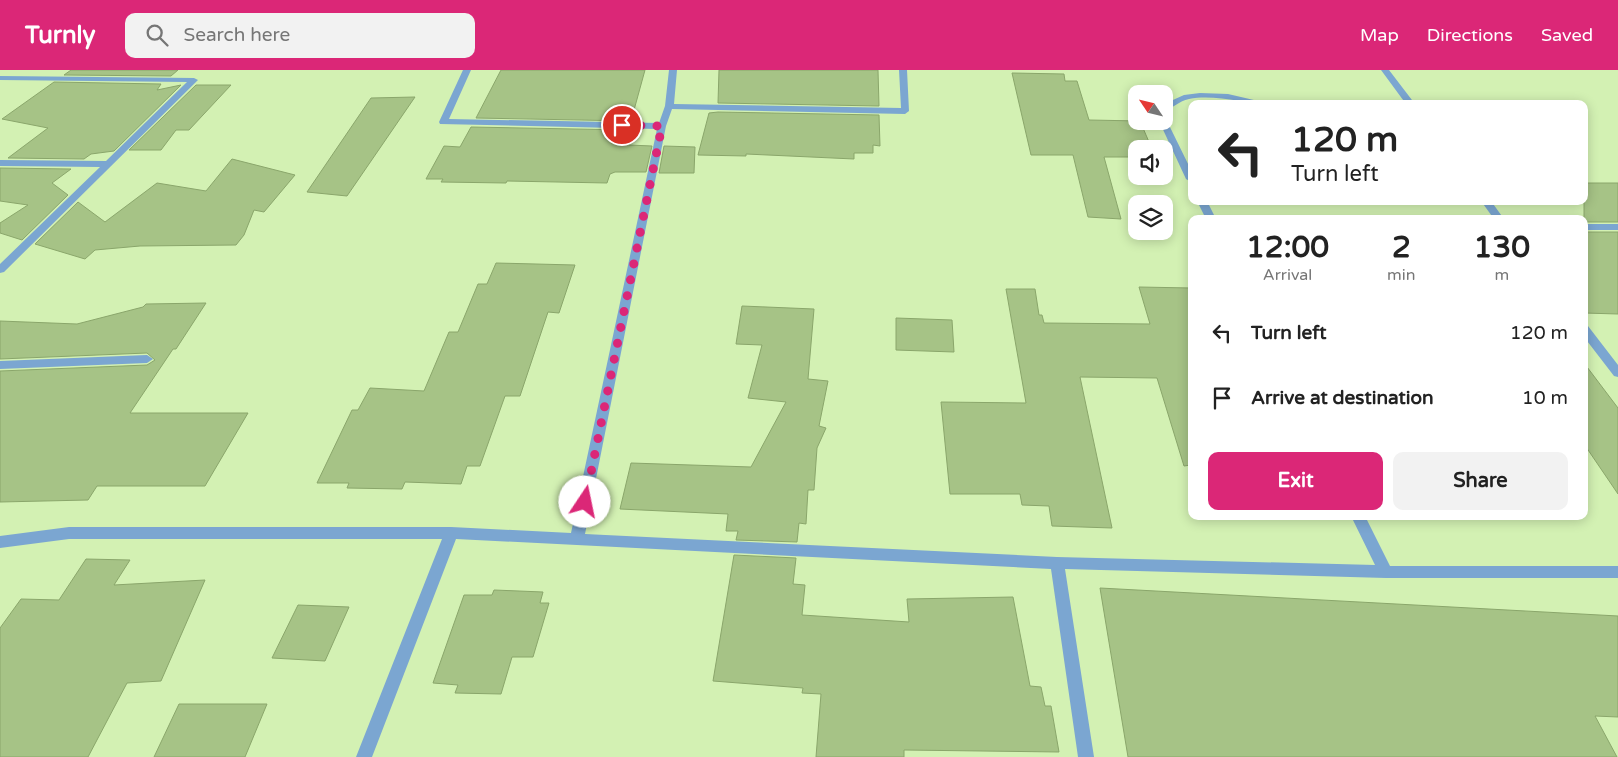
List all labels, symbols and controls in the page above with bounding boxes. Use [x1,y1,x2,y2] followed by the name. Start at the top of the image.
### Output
[125,13,475,58] search box
[25,21,95,50] text: Turnly
[143,21,171,49] icon: search
[183,24,290,46] text: Search here
[1360,24,1399,46] text: Map
[1427,24,1513,46] text: Directions
[1541,24,1593,46] text: Saved
[1128,85,1172,130] north arrow
[1128,85,1173,240] map controls
[601,104,643,146] pin
[608,111,636,139] icon: arrive
[1291,119,1398,161] text: 120 m
[1208,120,1273,185] icon: left
[1128,140,1173,185] button: sound
[1291,161,1379,187] text: Turn left
[1128,195,1173,240] button: layers
[1246,229,1329,266] text: 12:00
[1392,229,1411,266] text: 2
[1474,229,1530,266] text: 130
[1263,265,1312,285] text: Arrival
[1387,265,1416,285] text: min
[1494,265,1509,285] text: m
[1208,319,1236,347] icon: left
[1251,322,1327,344] text: Turn left
[1510,322,1568,344] text: 120 m
[1208,384,1236,412] icon: arrive
[1251,387,1434,409] text: Arrive at destination
[1522,387,1568,409] text: 10 m
[1208,452,1383,510] button: Exit
[1393,452,1568,510] button: Share
[558,475,610,527] position arrow

